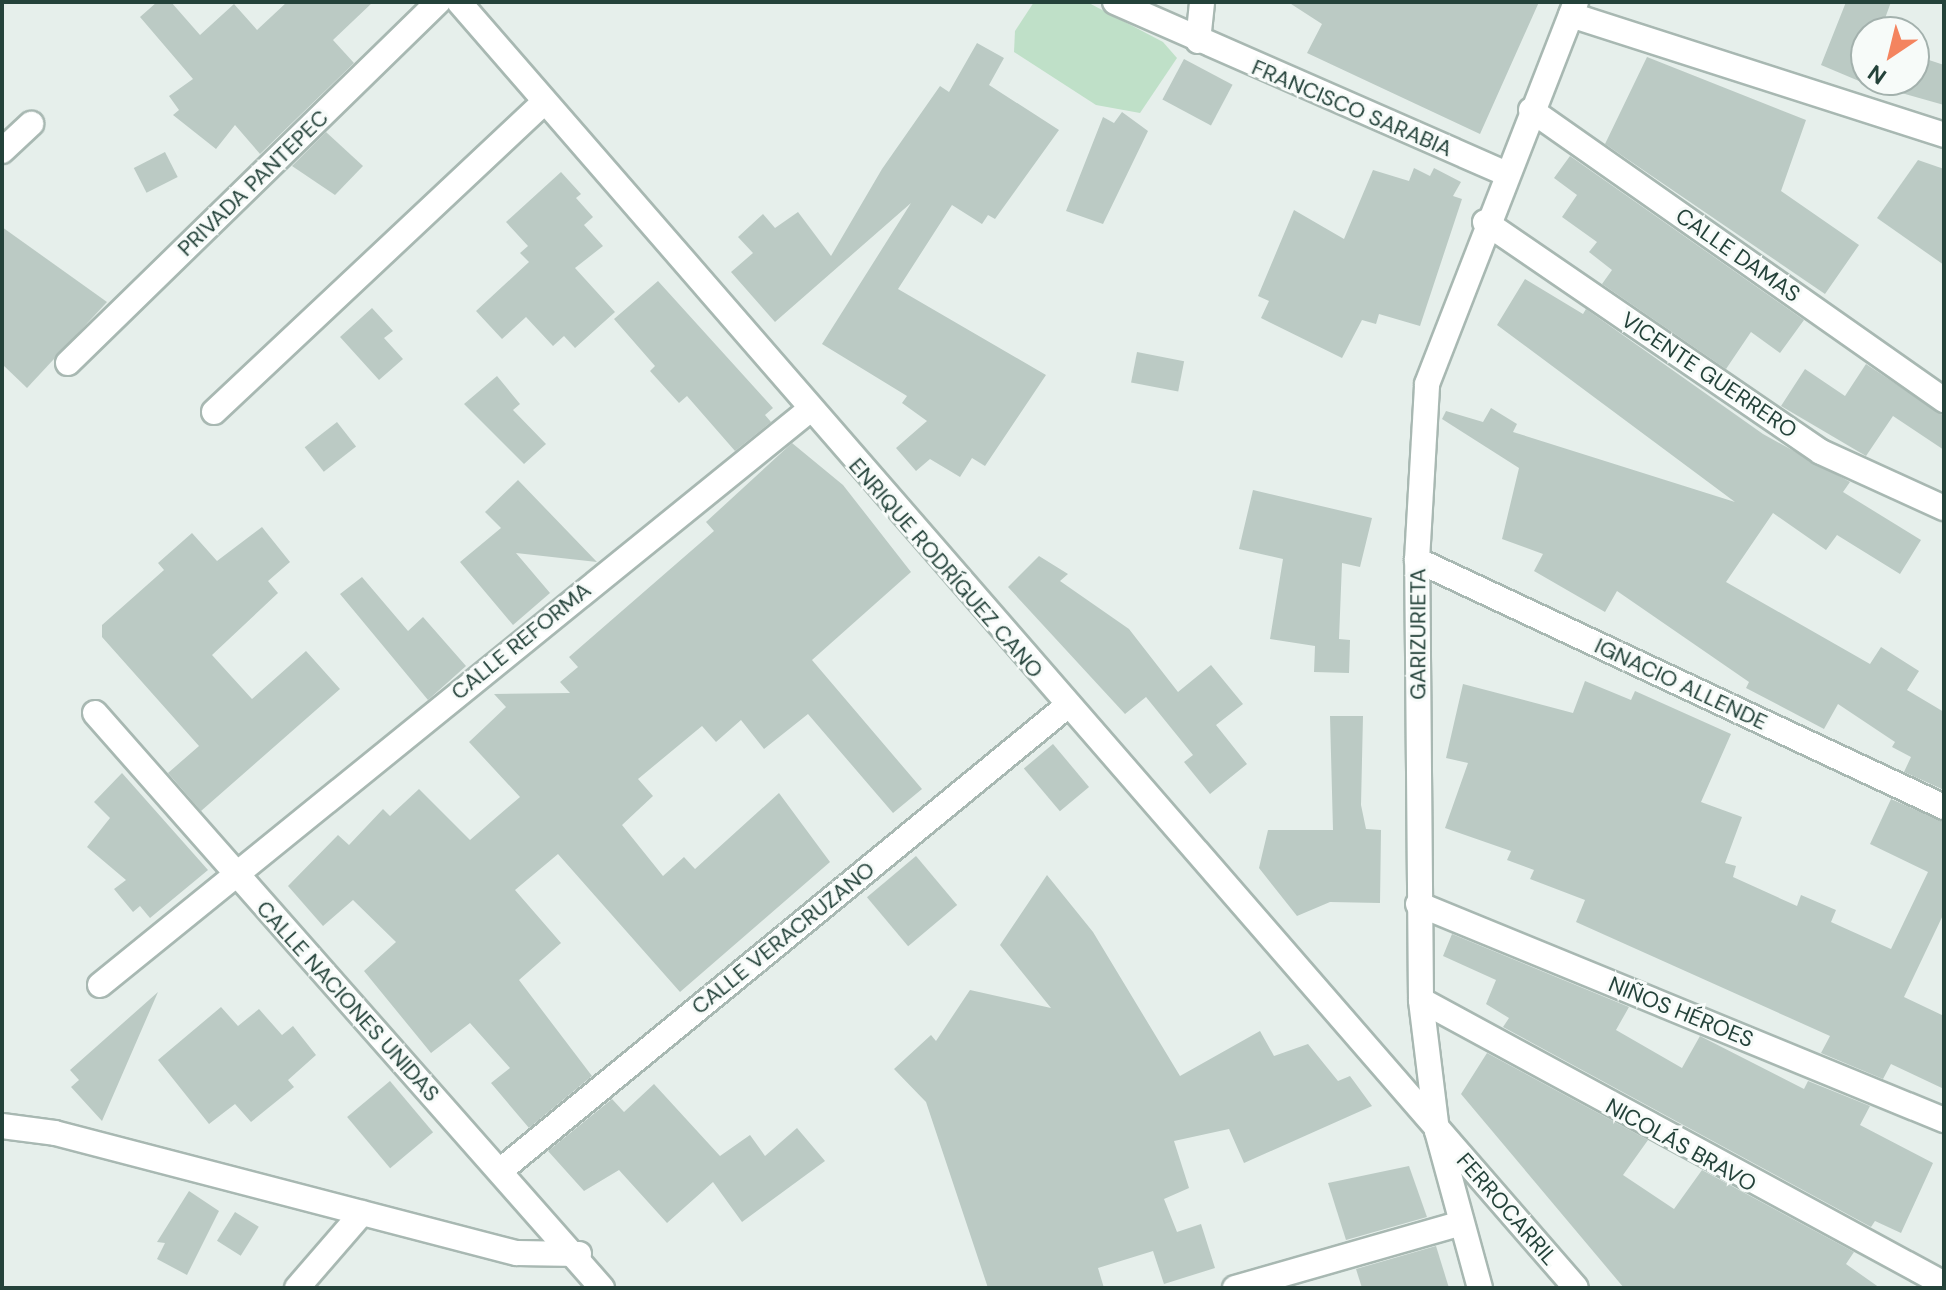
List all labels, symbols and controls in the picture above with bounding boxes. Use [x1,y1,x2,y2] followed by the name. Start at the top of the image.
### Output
[1850,16,1930,96] north arrow
[1248,54,1456,162] street label: FRANCISCO SARABIA
[1862,58,1892,91] text: N
[172,104,334,262] street label: PRIVADA PANTEPEC
[1671,202,1805,308] street label: CALLE DAMAS
[1616,306,1802,444] street label: VICENTE GUERRERO
[843,453,1049,683] street label: ENRIQUE RODRÍGUEZ CANO
[1405,568,1431,700] street label: GARIZURIETA
[446,577,596,705] street label: CALLE REFORMA
[1590,632,1772,736] street label: IGNACIO ALLENDE
[686,856,880,1020] street label: CALLE VERACRUZANO
[251,895,445,1107] street label: CALLE NACIONES UNIDAS
[1605,971,1757,1053] street label: NIÑOS HÉROES
[1601,1093,1761,1197] street label: NICOLÁS BRAVO
[1451,1147,1563,1271] street label: FERROCARRIL

